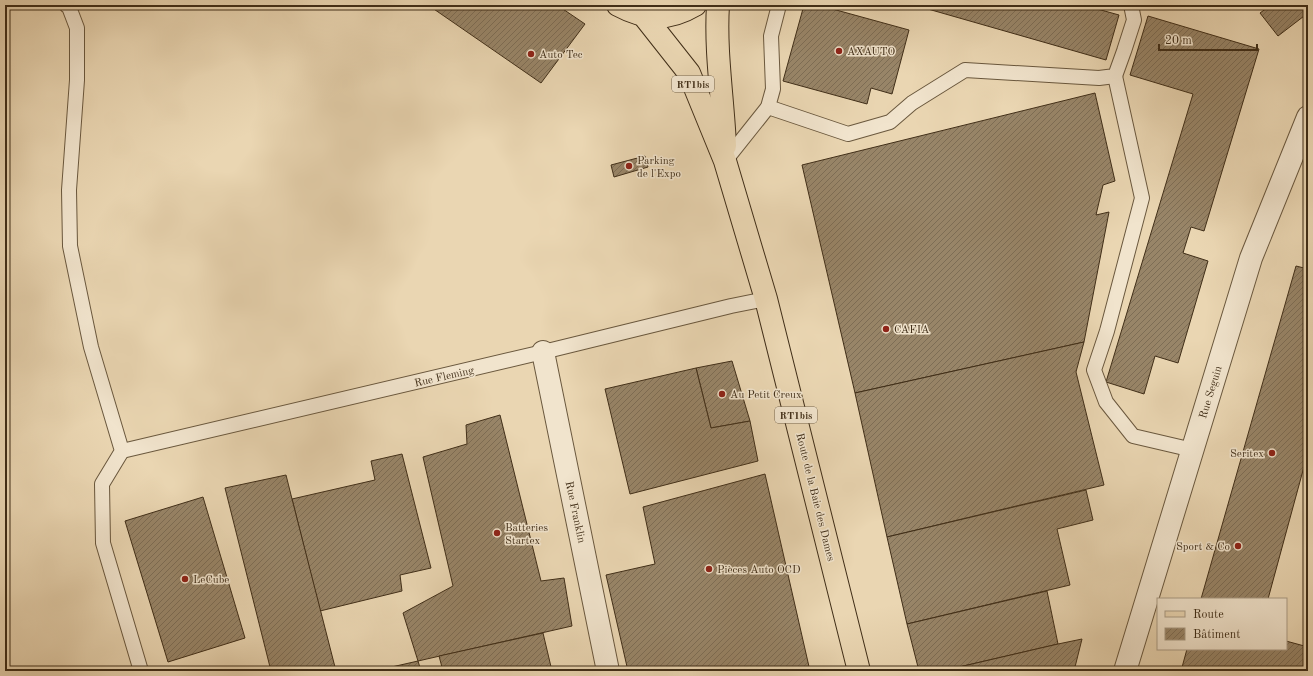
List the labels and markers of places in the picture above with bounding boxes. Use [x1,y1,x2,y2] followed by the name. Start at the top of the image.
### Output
[834,46,844,56] marker: AXAUTO
[847,47,896,58] place label: AXAUTO
[526,49,536,59] marker: Auto Tec
[539,50,583,61] place label: Auto Tec
[637,156,681,180] place label: Parking de l'Expo
[624,161,634,171] marker: Parking de l'Expo
[881,324,891,334] marker: CAFIA
[894,325,930,336] place label: CAFIA
[717,389,727,399] marker: Au Petit Creux
[730,390,802,401] place label: Au Petit Creux
[1267,448,1277,458] marker: Seritex
[1230,449,1264,460] place label: Seritex
[505,523,548,547] place label: Batteries Startex
[492,528,502,538] marker: Batteries Startex
[1233,541,1243,551] marker: Sport & Co
[1176,542,1230,553] place label: Sport & Co
[704,564,714,574] marker: Pièces Auto OCD
[717,565,801,576] place label: Pièces Auto OCD
[180,574,190,584] marker: LeCube
[193,575,229,586] place label: LeCube

